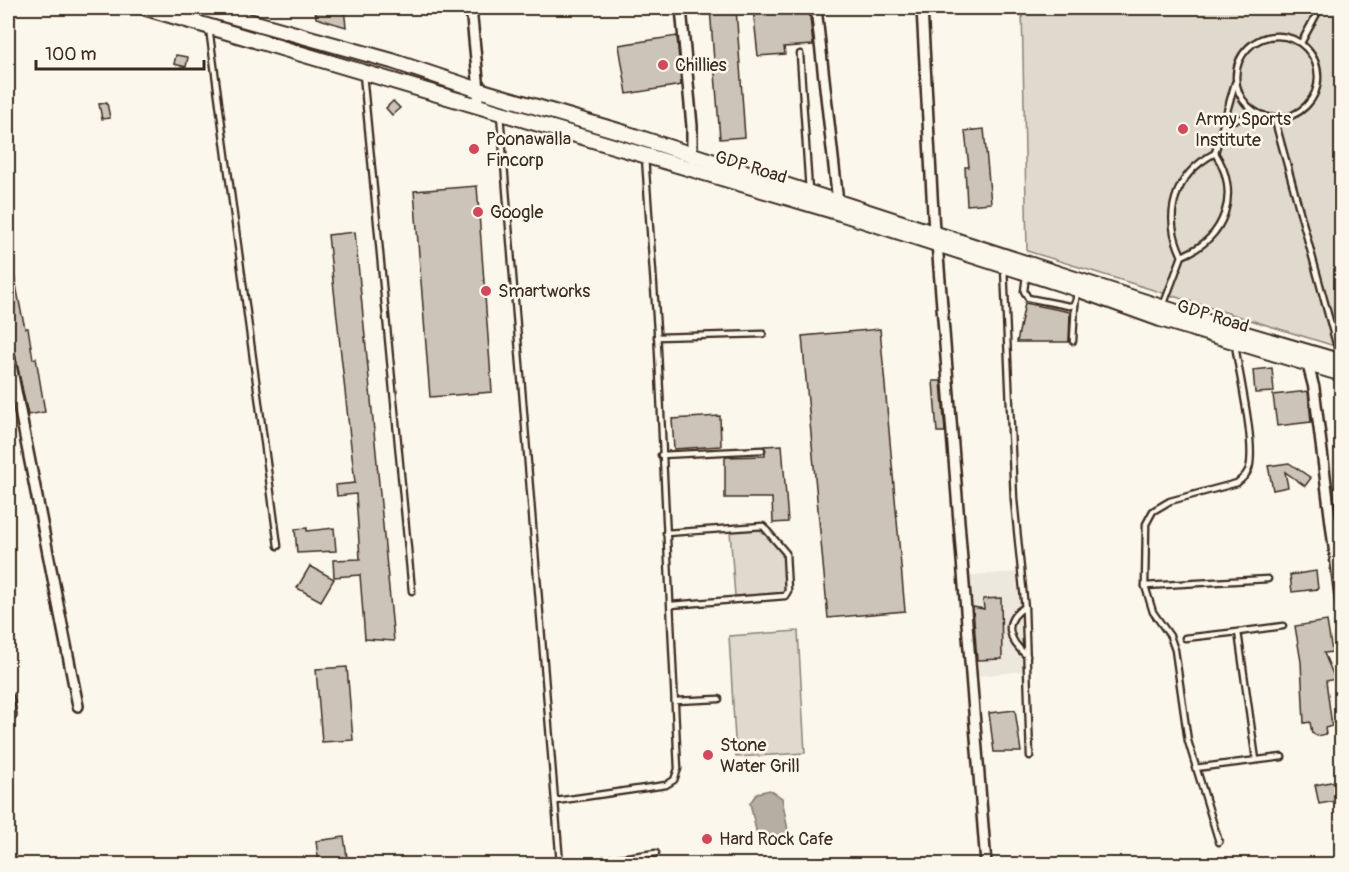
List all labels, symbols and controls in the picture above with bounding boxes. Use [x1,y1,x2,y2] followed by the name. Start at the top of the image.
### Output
[36,33,204,71] scale bar
[45,43,97,66] text: 100 m
[675,54,727,77] place label: Chillies
[656,58,670,72] marker: Chillies
[1195,108,1291,152] place label: Army Sports Institute
[1176,122,1190,136] marker: Army Sports Institute
[486,128,571,172] place label: Poonawalla Fincorp
[467,142,481,156] marker: Poonawalla Fincorp
[712,146,790,189] street label: GDP Road
[490,201,544,224] place label: Google
[471,205,485,219] marker: Google
[498,280,590,303] place label: Smartworks
[479,284,493,298] marker: Smartworks
[1174,295,1252,338] street label: GDP Road
[720,734,800,778] place label: Stone Water Grill
[701,748,715,762] marker: Stone Water Grill
[719,828,833,851] place label: Hard Rock Cafe
[700,832,714,846] marker: Hard Rock Cafe

